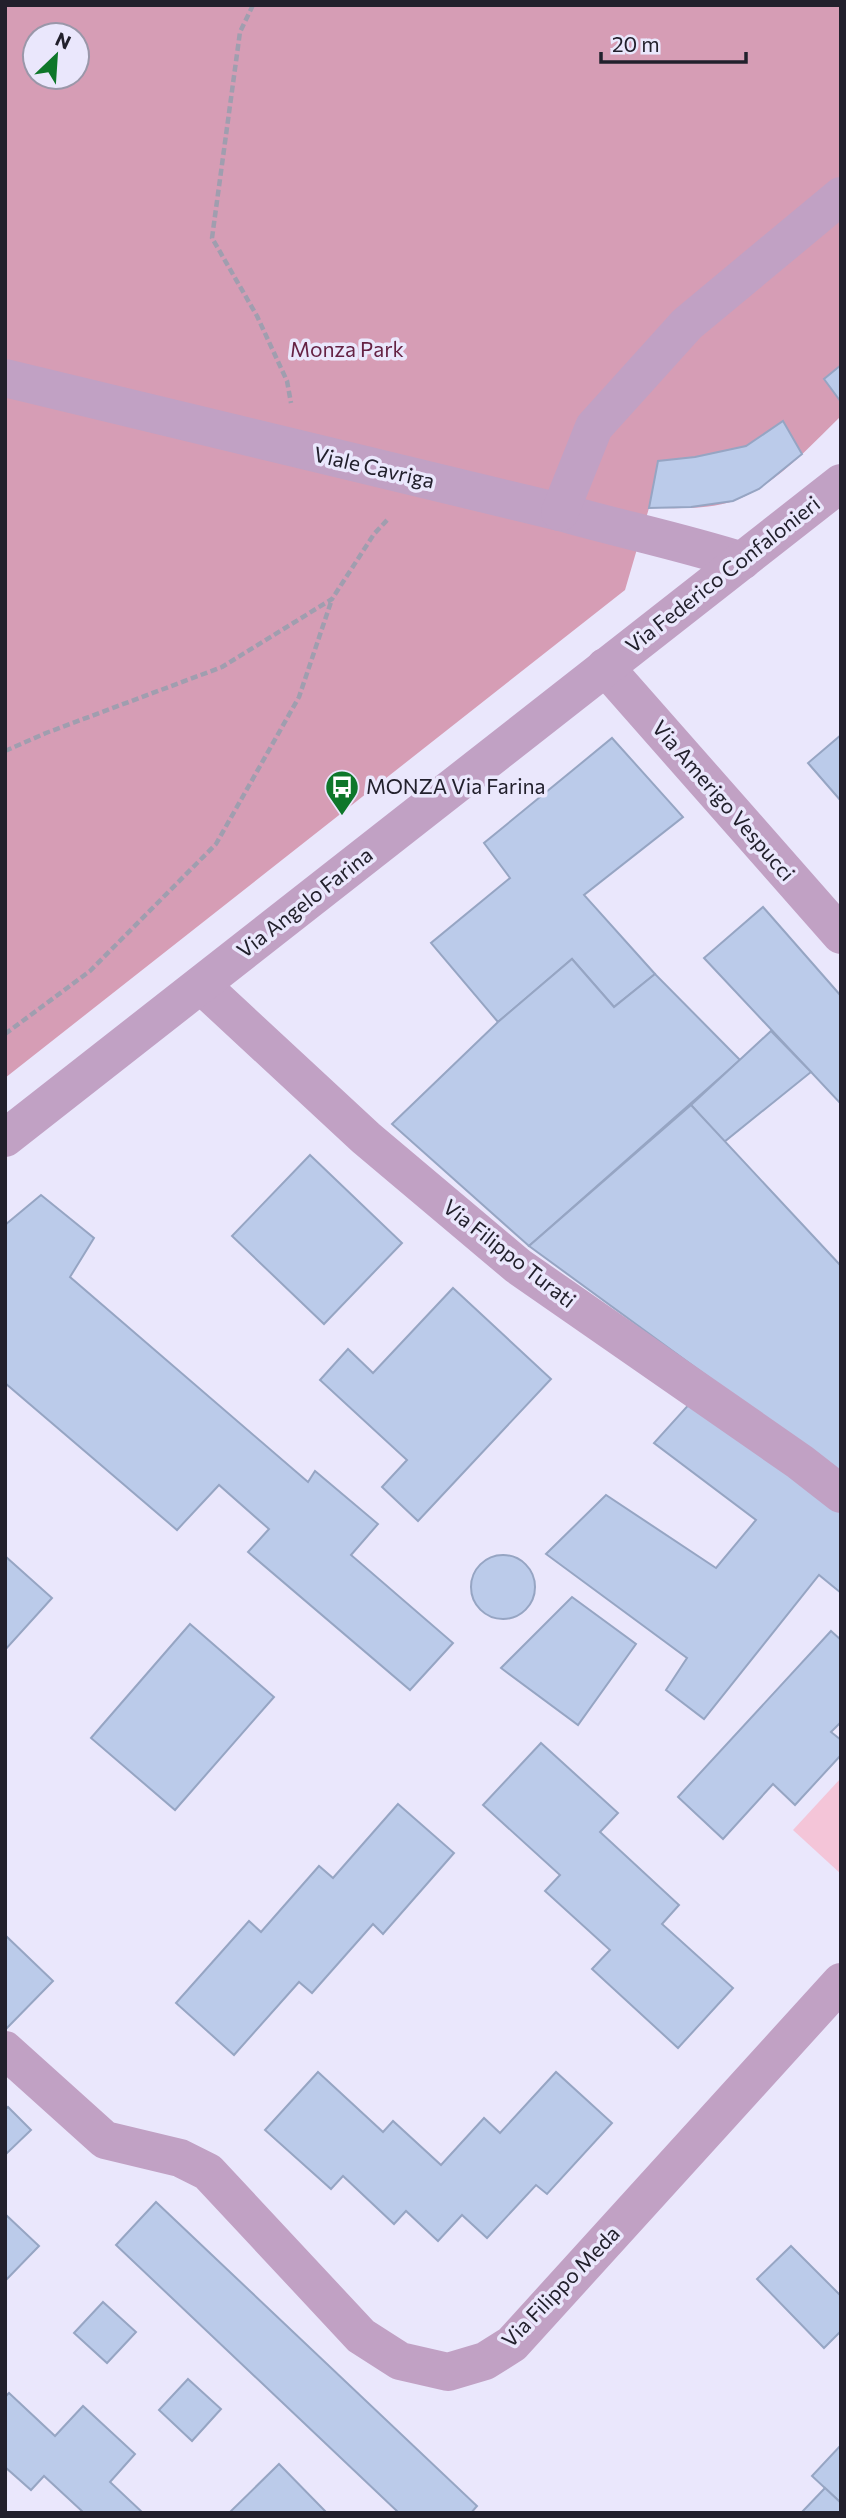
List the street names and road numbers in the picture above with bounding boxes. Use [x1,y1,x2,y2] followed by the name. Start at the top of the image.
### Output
[312,441,437,493] street label: Viale Cavriga
[620,490,824,657] street label: Via Federico Confalonieri
[648,715,801,885] street label: Via Amerigo Vespucci
[231,841,377,962] street label: Via Angelo Farina
[439,1193,581,1312] street label: Via Filippo Turati
[496,2220,624,2352] street label: Via Filippo Meda

